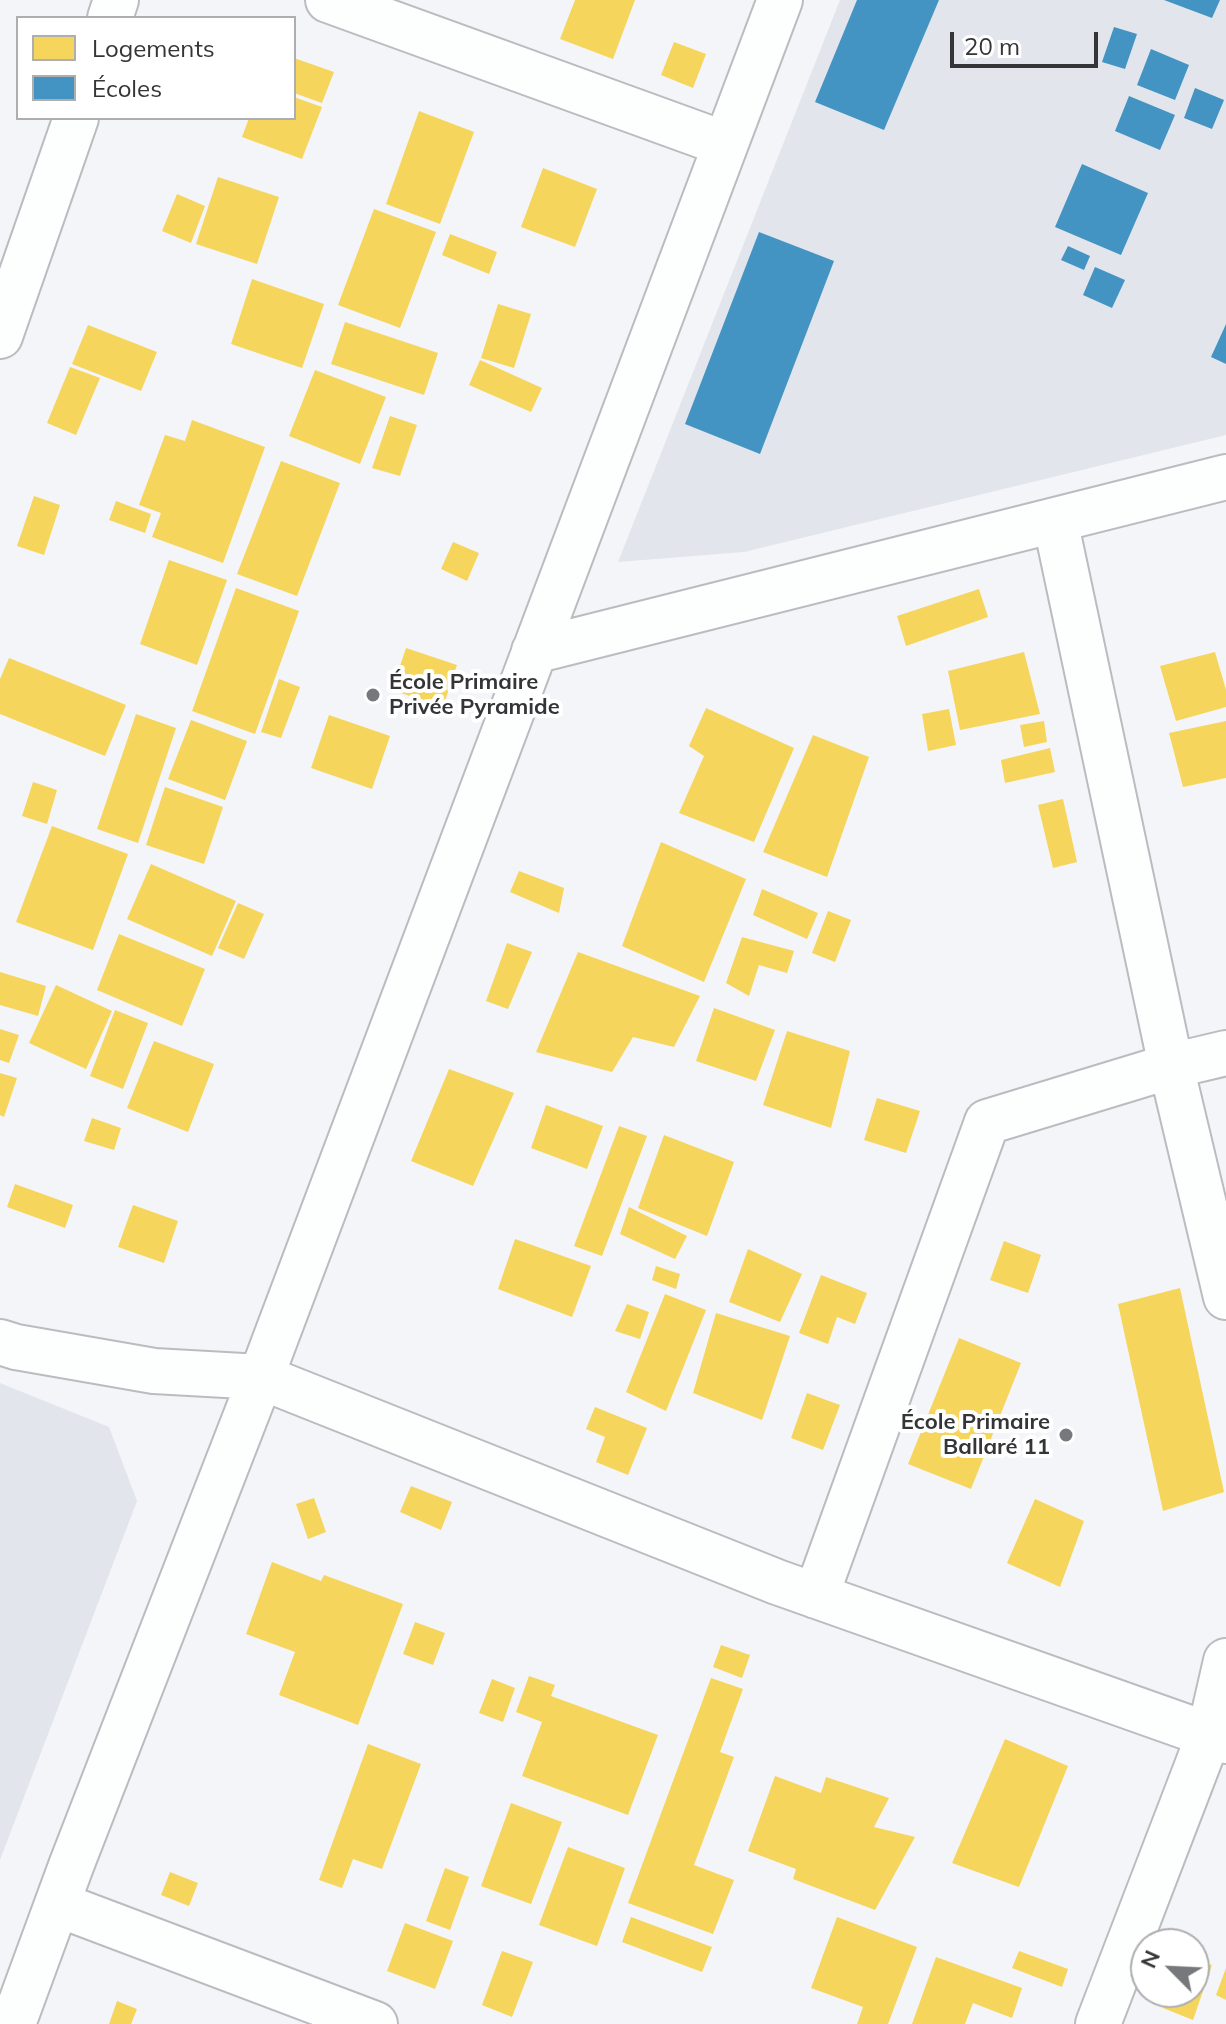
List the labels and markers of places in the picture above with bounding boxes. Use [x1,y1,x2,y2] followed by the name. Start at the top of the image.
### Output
[389,669,560,720] place label: École Primaire Privée Pyramide
[364,686,382,704] marker: École Primaire Privée Pyramide
[901,1409,1050,1460] place label: École Primaire Ballaré 11
[1057,1426,1075,1444] marker: École Primaire Ballaré 11

